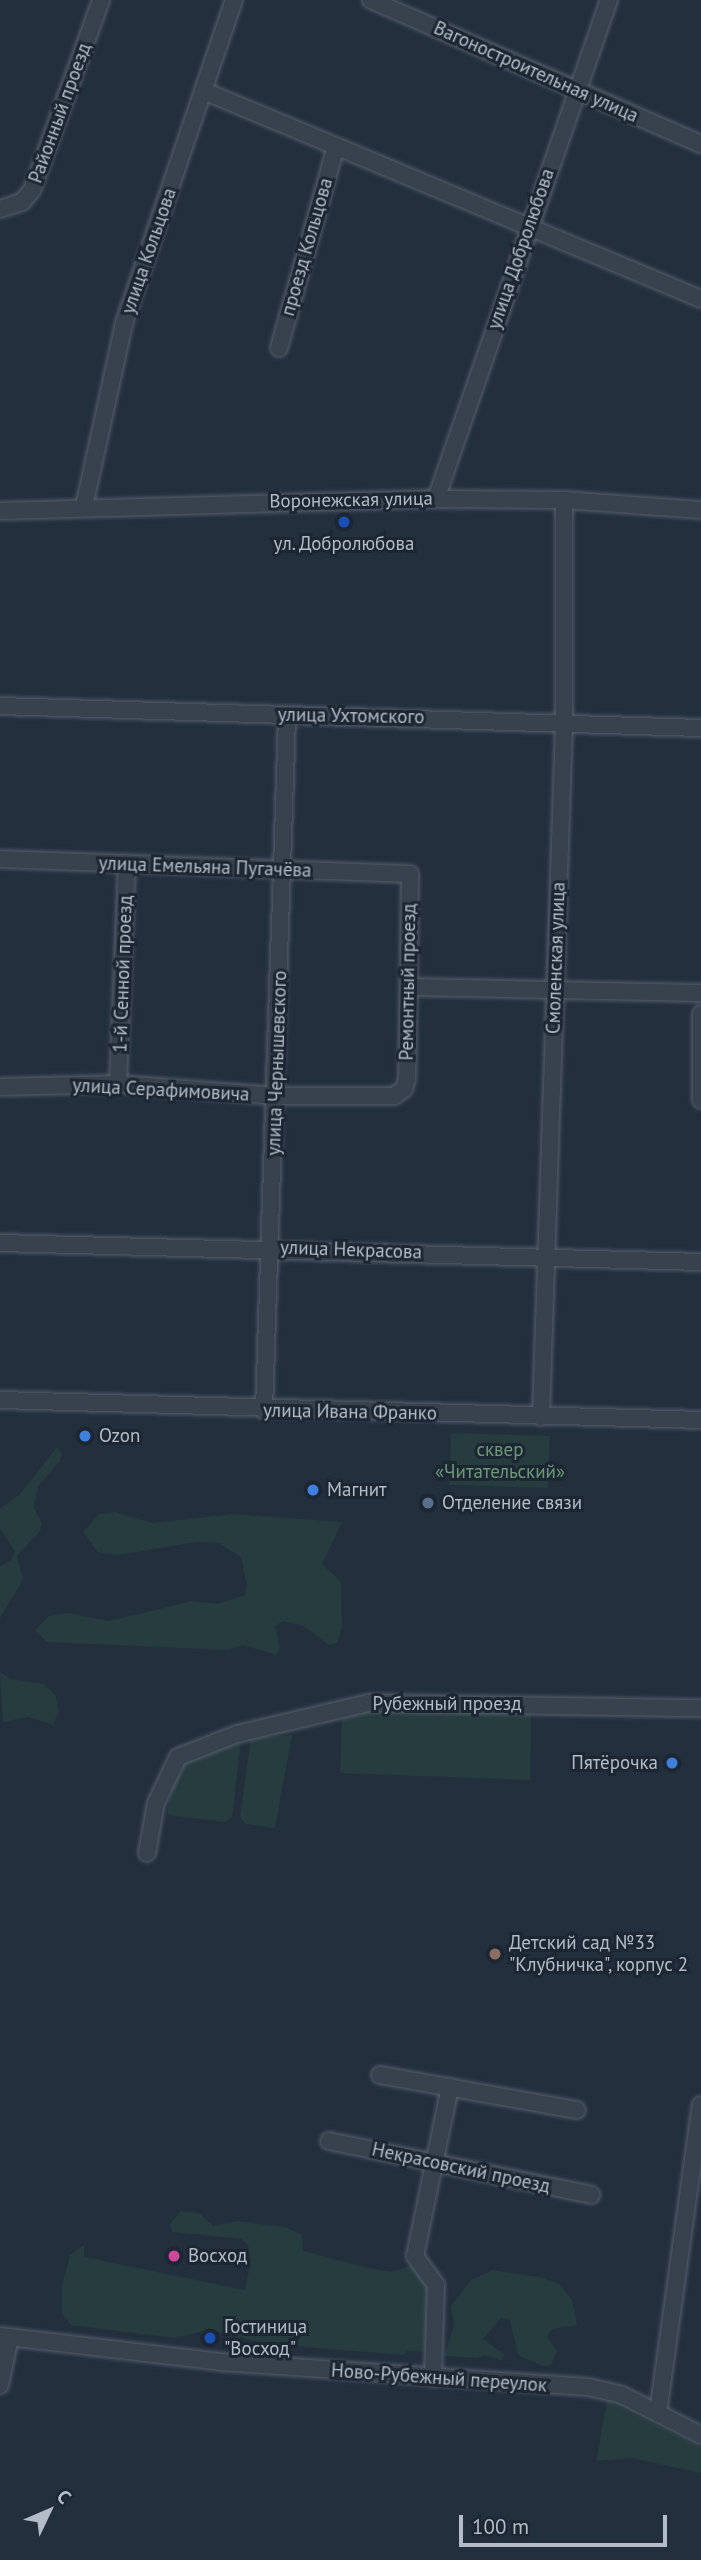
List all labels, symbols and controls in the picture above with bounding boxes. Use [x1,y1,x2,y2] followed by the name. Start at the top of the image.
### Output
[430,17,642,127] street label: Вагоностроительная улица
[24,40,96,186] street label: Районный проезд
[483,165,559,333] street label: улица Добролюбова
[276,175,338,319] street label: проезд Кольцова
[117,185,181,317] street label: улица Кольцова
[269,487,433,513] street label: Воронежская улица
[336,514,352,530] marker: ул. Добролюбова
[273,533,415,555] place label: ул. Добролюбова
[277,703,425,729] street label: улица Ухтомского
[98,852,312,882] street label: улица Емельяна Пугачёва
[542,882,570,1034] street label: Смоленская улица
[109,895,137,1053] street label: 1-й Сенной проезд
[395,903,421,1061] street label: Ремонтный проезд
[262,970,292,1156] street label: улица Чернышевского
[72,1074,250,1106] street label: улица Серафимовича
[280,1236,422,1264] street label: улица Некрасова
[263,1399,437,1425] street label: улица Ивана Франко
[99,1425,140,1447] place label: Ozon
[77,1428,93,1444] marker: Ozon
[435,1439,565,1483] park label: сквер «Читательский»
[327,1479,387,1501] place label: Магнит
[305,1482,321,1498] marker: Магнит
[442,1492,582,1514] place label: Отделение связи
[420,1495,436,1511] marker: Отделение связи
[373,1693,521,1715] street label: Рубежный проезд
[571,1752,658,1774] place label: Пятёрочка
[664,1755,680,1771] marker: Пятёрочка
[509,1932,690,1976] place label: Детский сад №33 "Клубничка", корпус 2
[487,1946,503,1962] marker: Детский сад №33 "Клубничка", корпус 2
[370,2138,552,2198] street label: Некрасовский проезд
[188,2245,247,2267] place label: Восход
[166,2248,182,2264] marker: Восход
[224,2316,307,2360] place label: Гостиница "Восход"
[202,2330,218,2346] marker: Гостиница "Восход"
[330,2359,548,2397] street label: Ново-Рубежный переулок
[14,2476,84,2546] north arrow
[52,2484,76,2509] text: С
[463,2500,671,2544] scale bar
[472,2513,529,2540] text: 100 m

